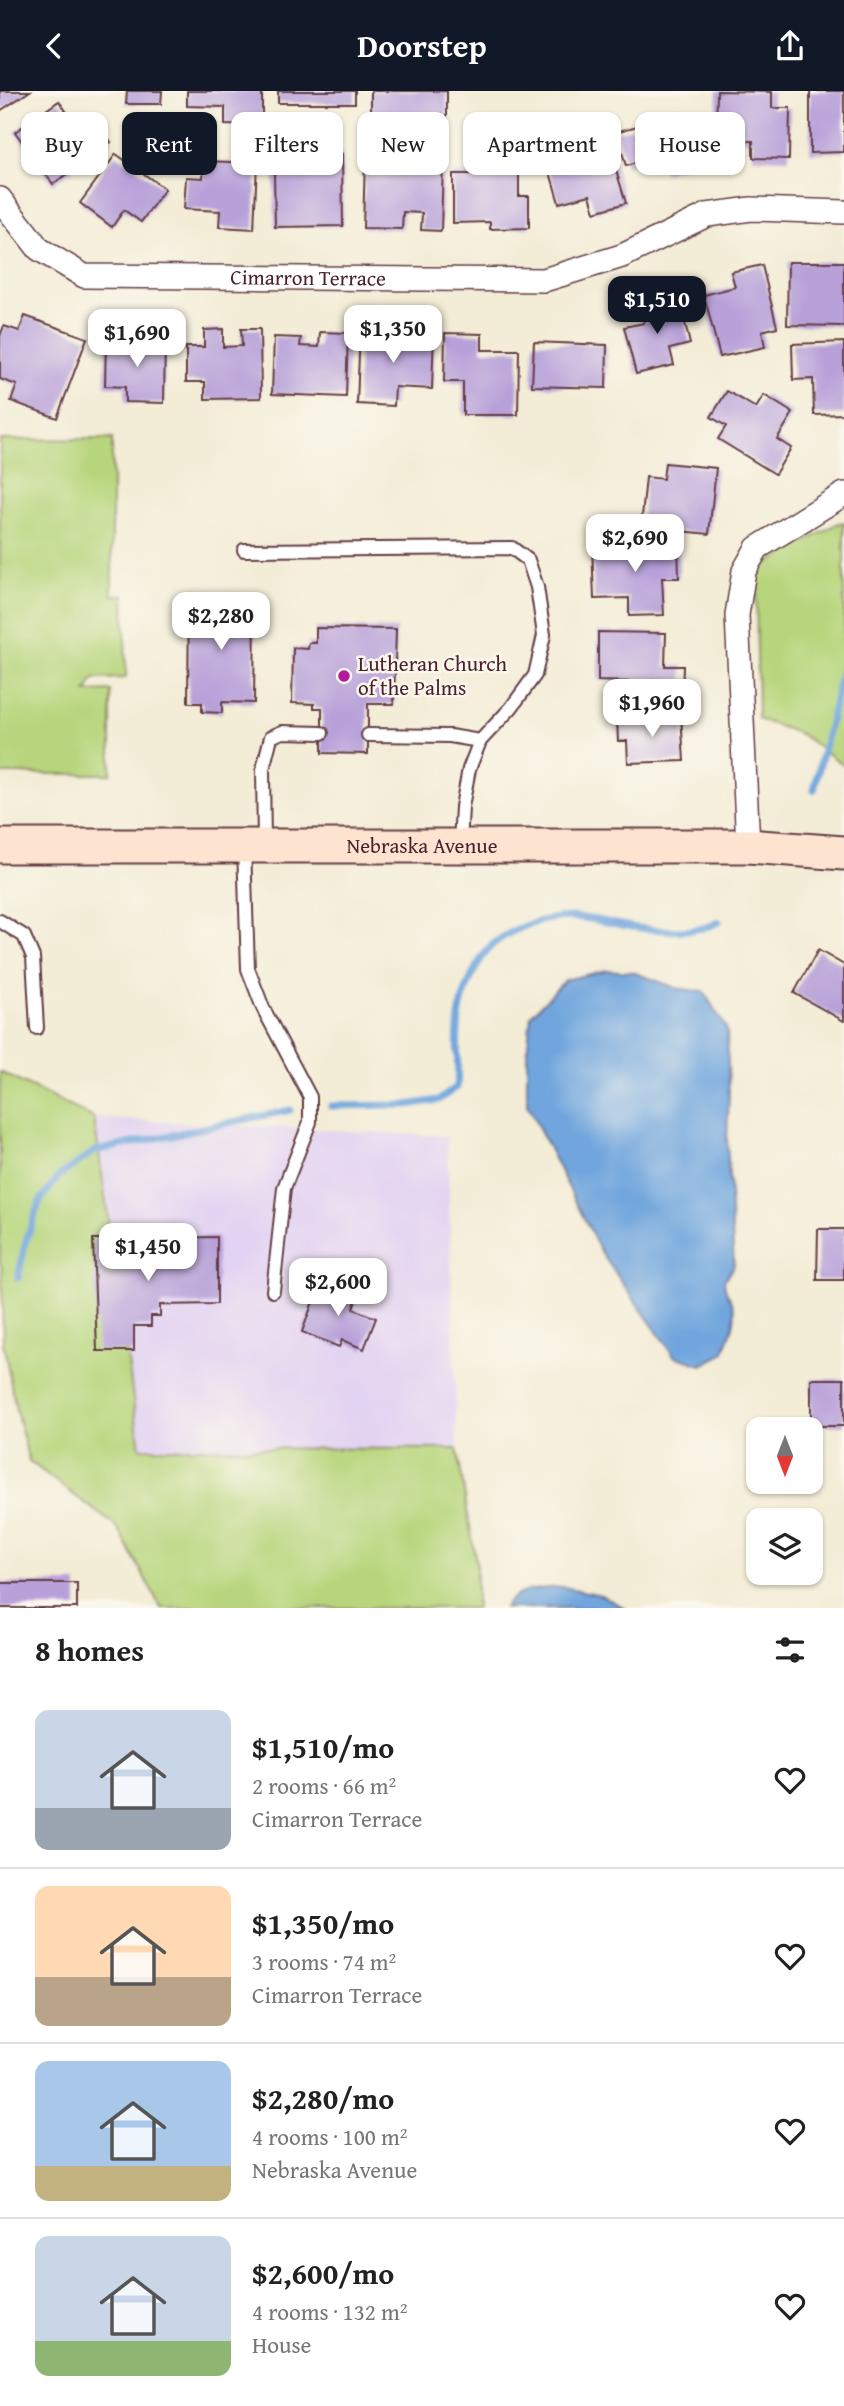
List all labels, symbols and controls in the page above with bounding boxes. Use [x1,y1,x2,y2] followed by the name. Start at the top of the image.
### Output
[357,22,487,69] text: Doorstep
[35,27,73,65] icon: back
[771,27,809,65] icon: share
[21,112,108,175] chip: Buy
[122,112,217,175] chip: Rent
[231,112,343,175] chip: Filters
[357,112,449,175] chip: New
[463,112,621,175] chip: Apartment
[635,112,745,175] chip: House
[230,261,386,294] street label: Cimarron Terrace
[600,277,714,336] pin: $1,510
[624,282,690,315] text: $1,510
[336,306,450,365] pin: $1,350
[80,309,194,369] pin: $1,690
[360,311,426,344] text: $1,350
[104,315,170,348] text: $1,690
[578,515,692,574] pin: $2,690
[602,520,668,553] text: $2,690
[164,593,278,652] pin: $2,280
[188,598,254,631] text: $2,280
[358,648,507,703] place label: Lutheran Church of the Palms
[336,668,352,684] marker: Lutheran Church of the Palms
[595,679,709,739] pin: $1,960
[619,685,685,718] text: $1,960
[346,830,498,861] street label: Nebraska Avenue
[91,1223,205,1283] pin: $1,450
[115,1229,181,1262] text: $1,450
[281,1259,395,1318] pin: $2,600
[305,1264,371,1297] text: $2,600
[746,1417,822,1495] north arrow
[746,1417,823,1585] map controls
[746,1508,823,1585] button: layers
[35,1628,144,1672] text: 8 homes
[771,1631,809,1669] icon: filters
[252,1725,394,1769] text: $1,510/mo
[91,1738,175,1822] icon: home
[771,1761,809,1799] icon: heart
[252,1769,396,1802] text: 2 rooms · 66 m²
[252,1802,422,1835] text: Cimarron Terrace
[252,1901,394,1945] text: $1,350/mo
[91,1914,175,1998] icon: home
[771,1937,809,1975] icon: heart
[252,1945,396,1978] text: 3 rooms · 74 m²
[252,1978,422,2011] text: Cimarron Terrace
[252,2076,394,2120] text: $2,280/mo
[91,2089,175,2173] icon: home
[771,2112,809,2150] icon: heart
[252,2120,407,2153] text: 4 rooms · 100 m²
[252,2153,417,2186] text: Nebraska Avenue
[252,2251,394,2295] text: $2,600/mo
[91,2264,175,2348] icon: home
[771,2287,809,2325] icon: heart
[252,2295,407,2328] text: 4 rooms · 132 m²
[252,2328,311,2361] text: House

